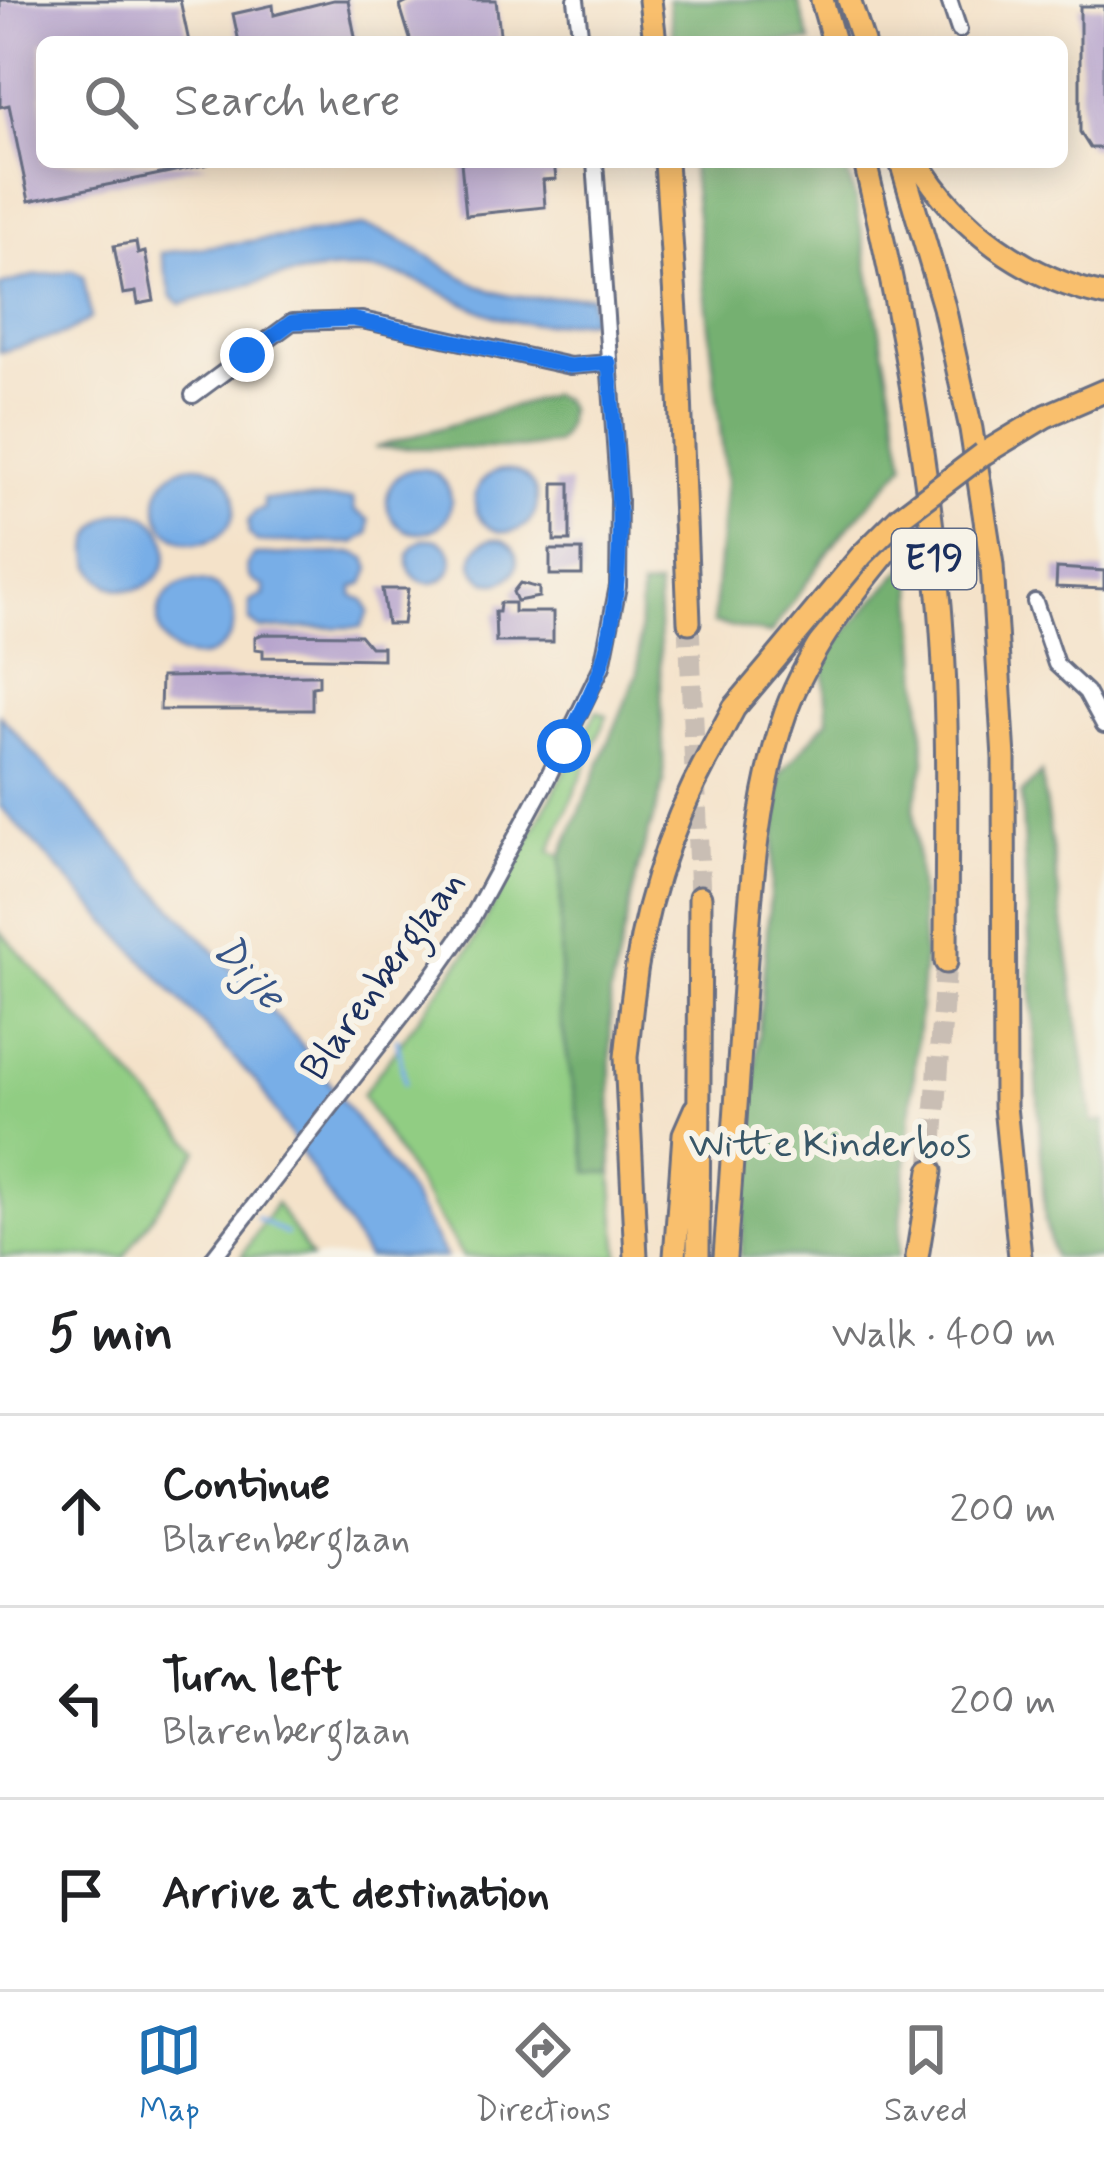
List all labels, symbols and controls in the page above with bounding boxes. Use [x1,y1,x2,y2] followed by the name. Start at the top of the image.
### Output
[36,36,1068,168] search box
[78,69,144,135] icon: search
[174,73,401,132] text: Search here
[220,328,274,382] route end
[892,529,976,589] road number: E19
[537,719,591,773] route start
[290,861,480,1093] street label: Blarenberglaan
[199,924,298,1024] water label: Dijle
[689,1120,971,1171] park label: Witte Kinderbos
[48,1302,173,1368] text: 5 min
[832,1310,1056,1361] text: Walk · 400 m
[162,1456,330,1515] text: Continue
[48,1478,114,1544] icon: ahead
[950,1485,1056,1536] text: 200 m
[162,1515,410,1566] text: Blarenberglaan
[162,1648,342,1707] text: Turn left
[48,1670,114,1736] icon: left
[950,1677,1056,1728] text: 200 m
[162,1707,410,1758] text: Blarenberglaan
[48,1862,114,1928] icon: arrive
[162,1865,550,1924] text: Arrive at destination
[136,2017,202,2133] tab: Map
[475,2017,611,2133] tab: Directions
[884,2017,968,2133] tab: Saved

